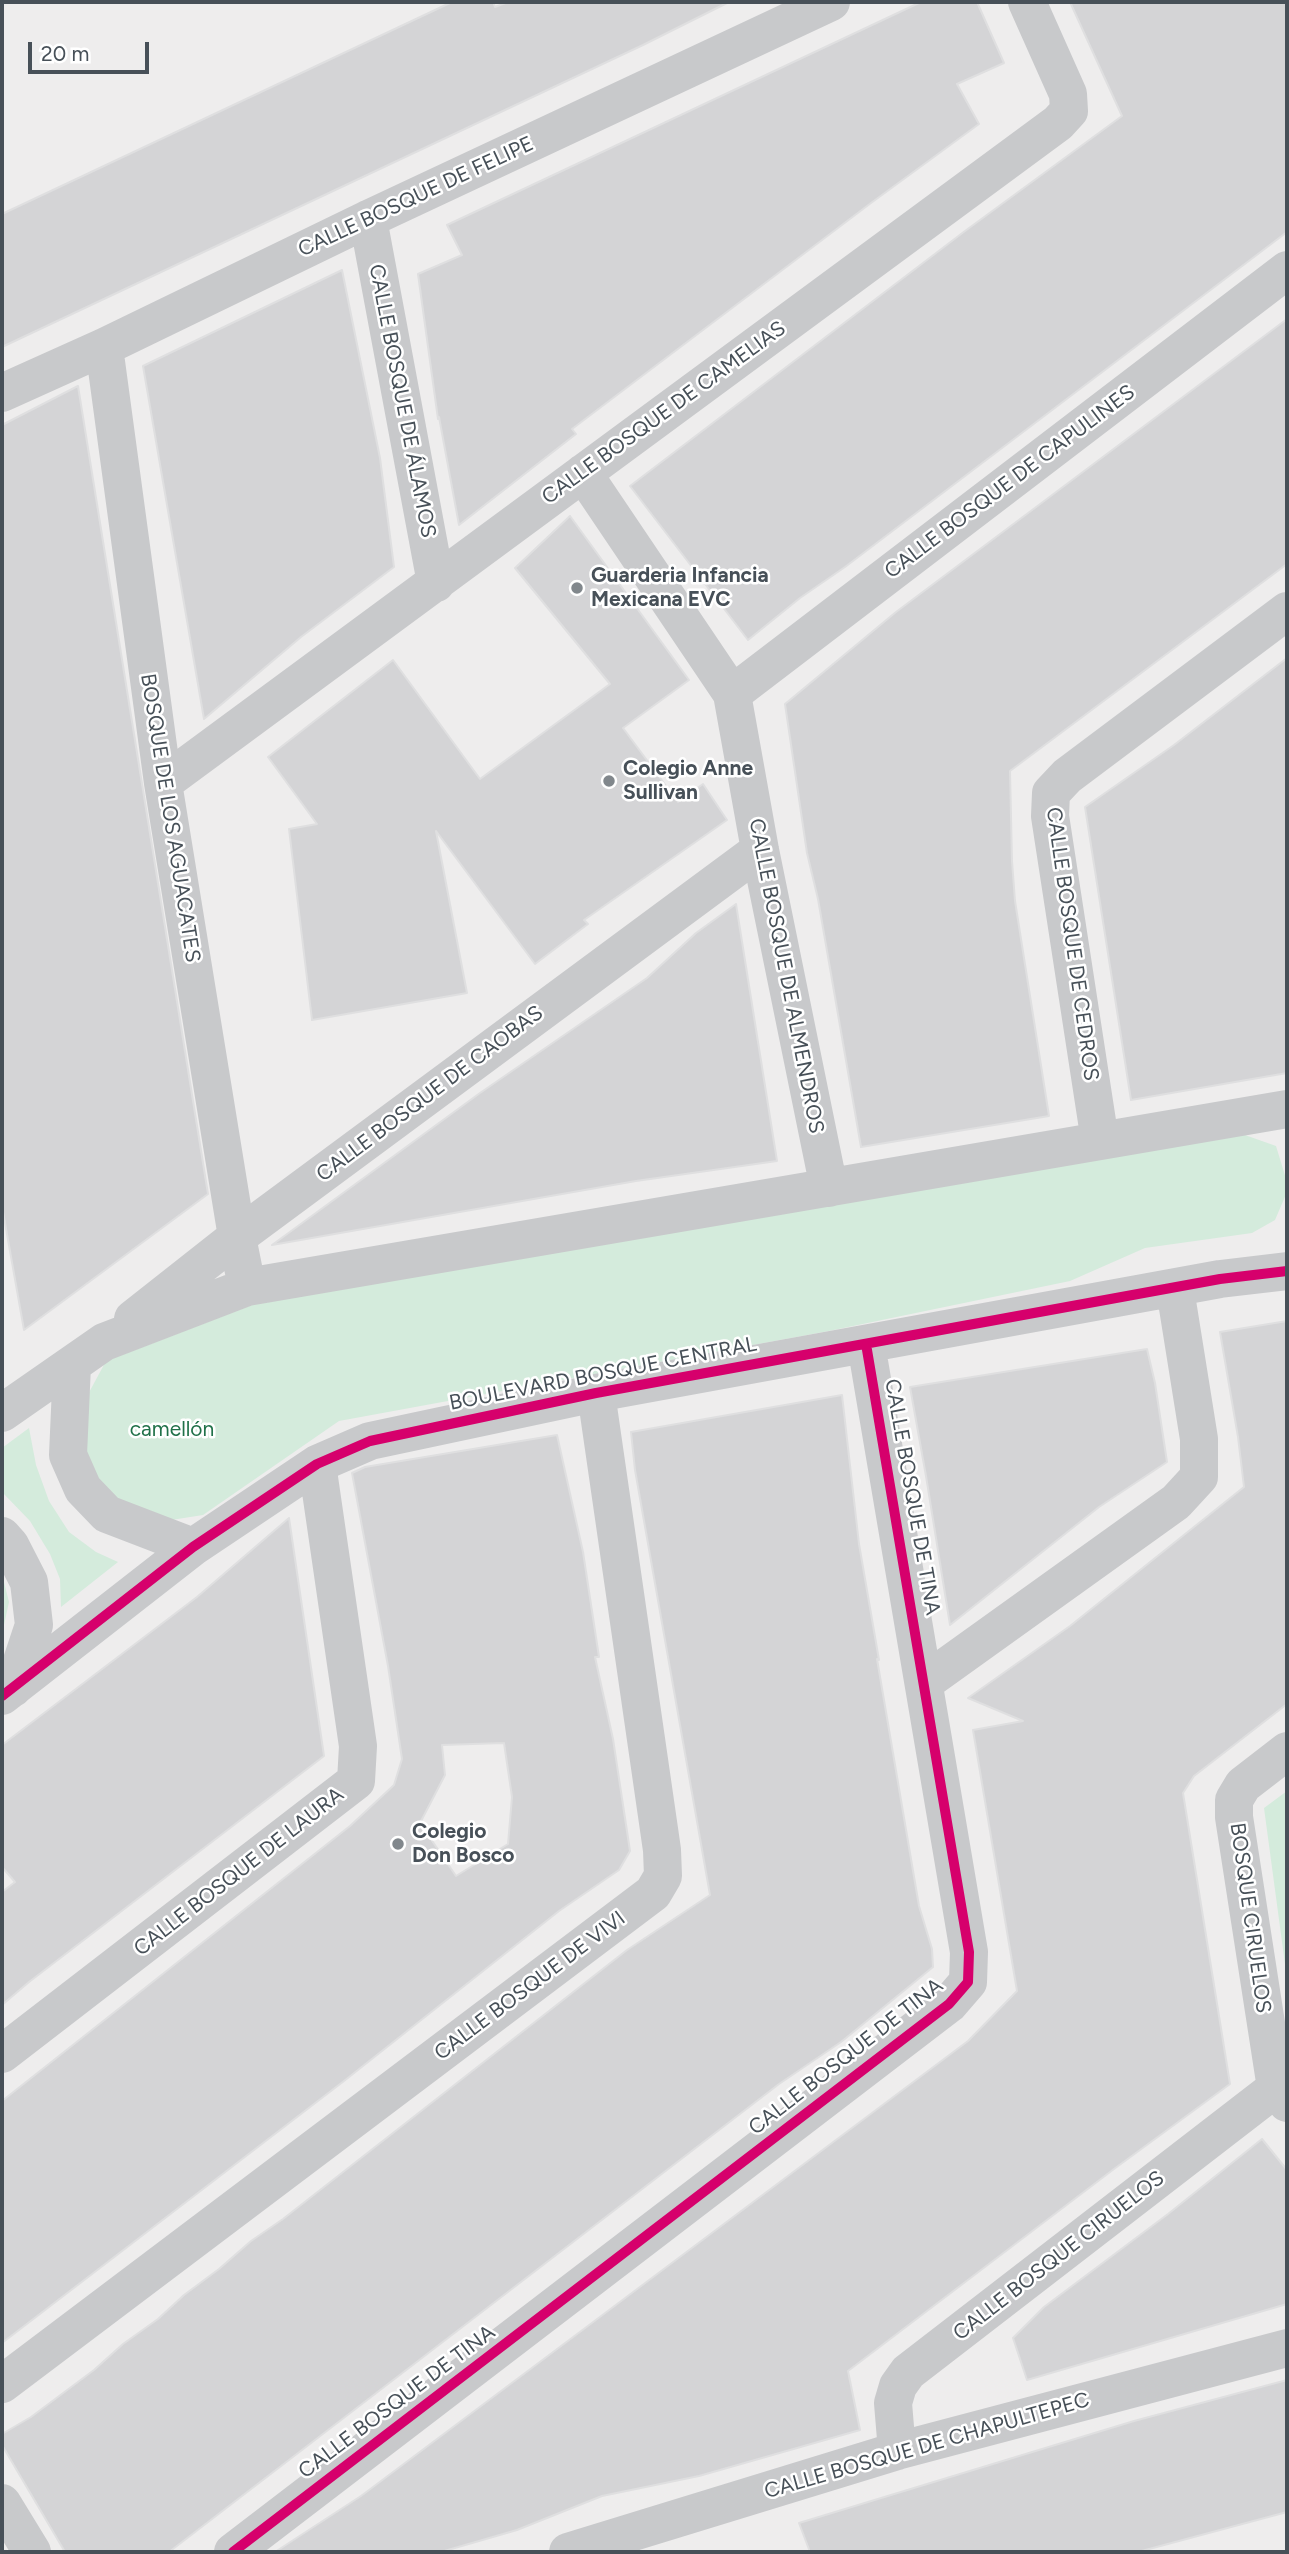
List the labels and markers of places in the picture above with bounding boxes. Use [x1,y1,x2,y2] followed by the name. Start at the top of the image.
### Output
[591,563,769,613] place label: Guarderia Infancia Mexicana EVC
[569,580,585,596] marker: Guarderia Infancia Mexicana EVC
[623,756,753,806] place label: Colegio Anne Sullivan
[601,773,617,789] marker: Colegio Anne Sullivan
[412,1819,514,1869] place label: Colegio Don Bosco
[390,1836,406,1852] marker: Colegio Don Bosco

